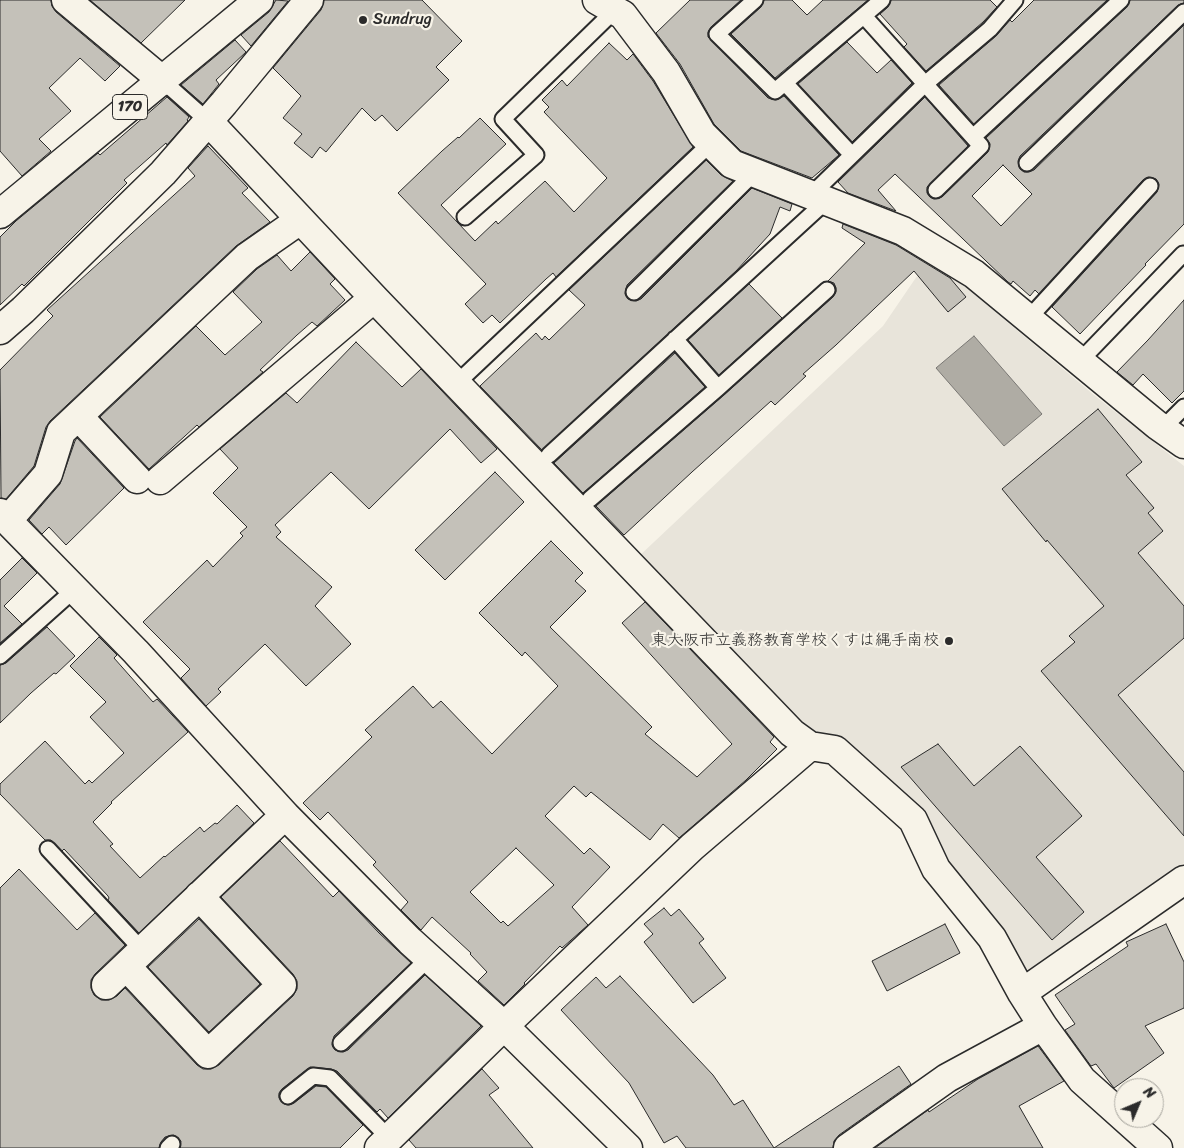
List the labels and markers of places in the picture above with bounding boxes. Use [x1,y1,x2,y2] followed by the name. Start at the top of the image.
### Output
[373,10,432,30] place label: Sundrug
[357,14,369,26] marker: Sundrug
[651,631,939,651] place label: 東大阪市立義務教育学校くすは縄手南校
[943,635,955,647] marker: 東大阪市立義務教育学校くすは縄手南校

